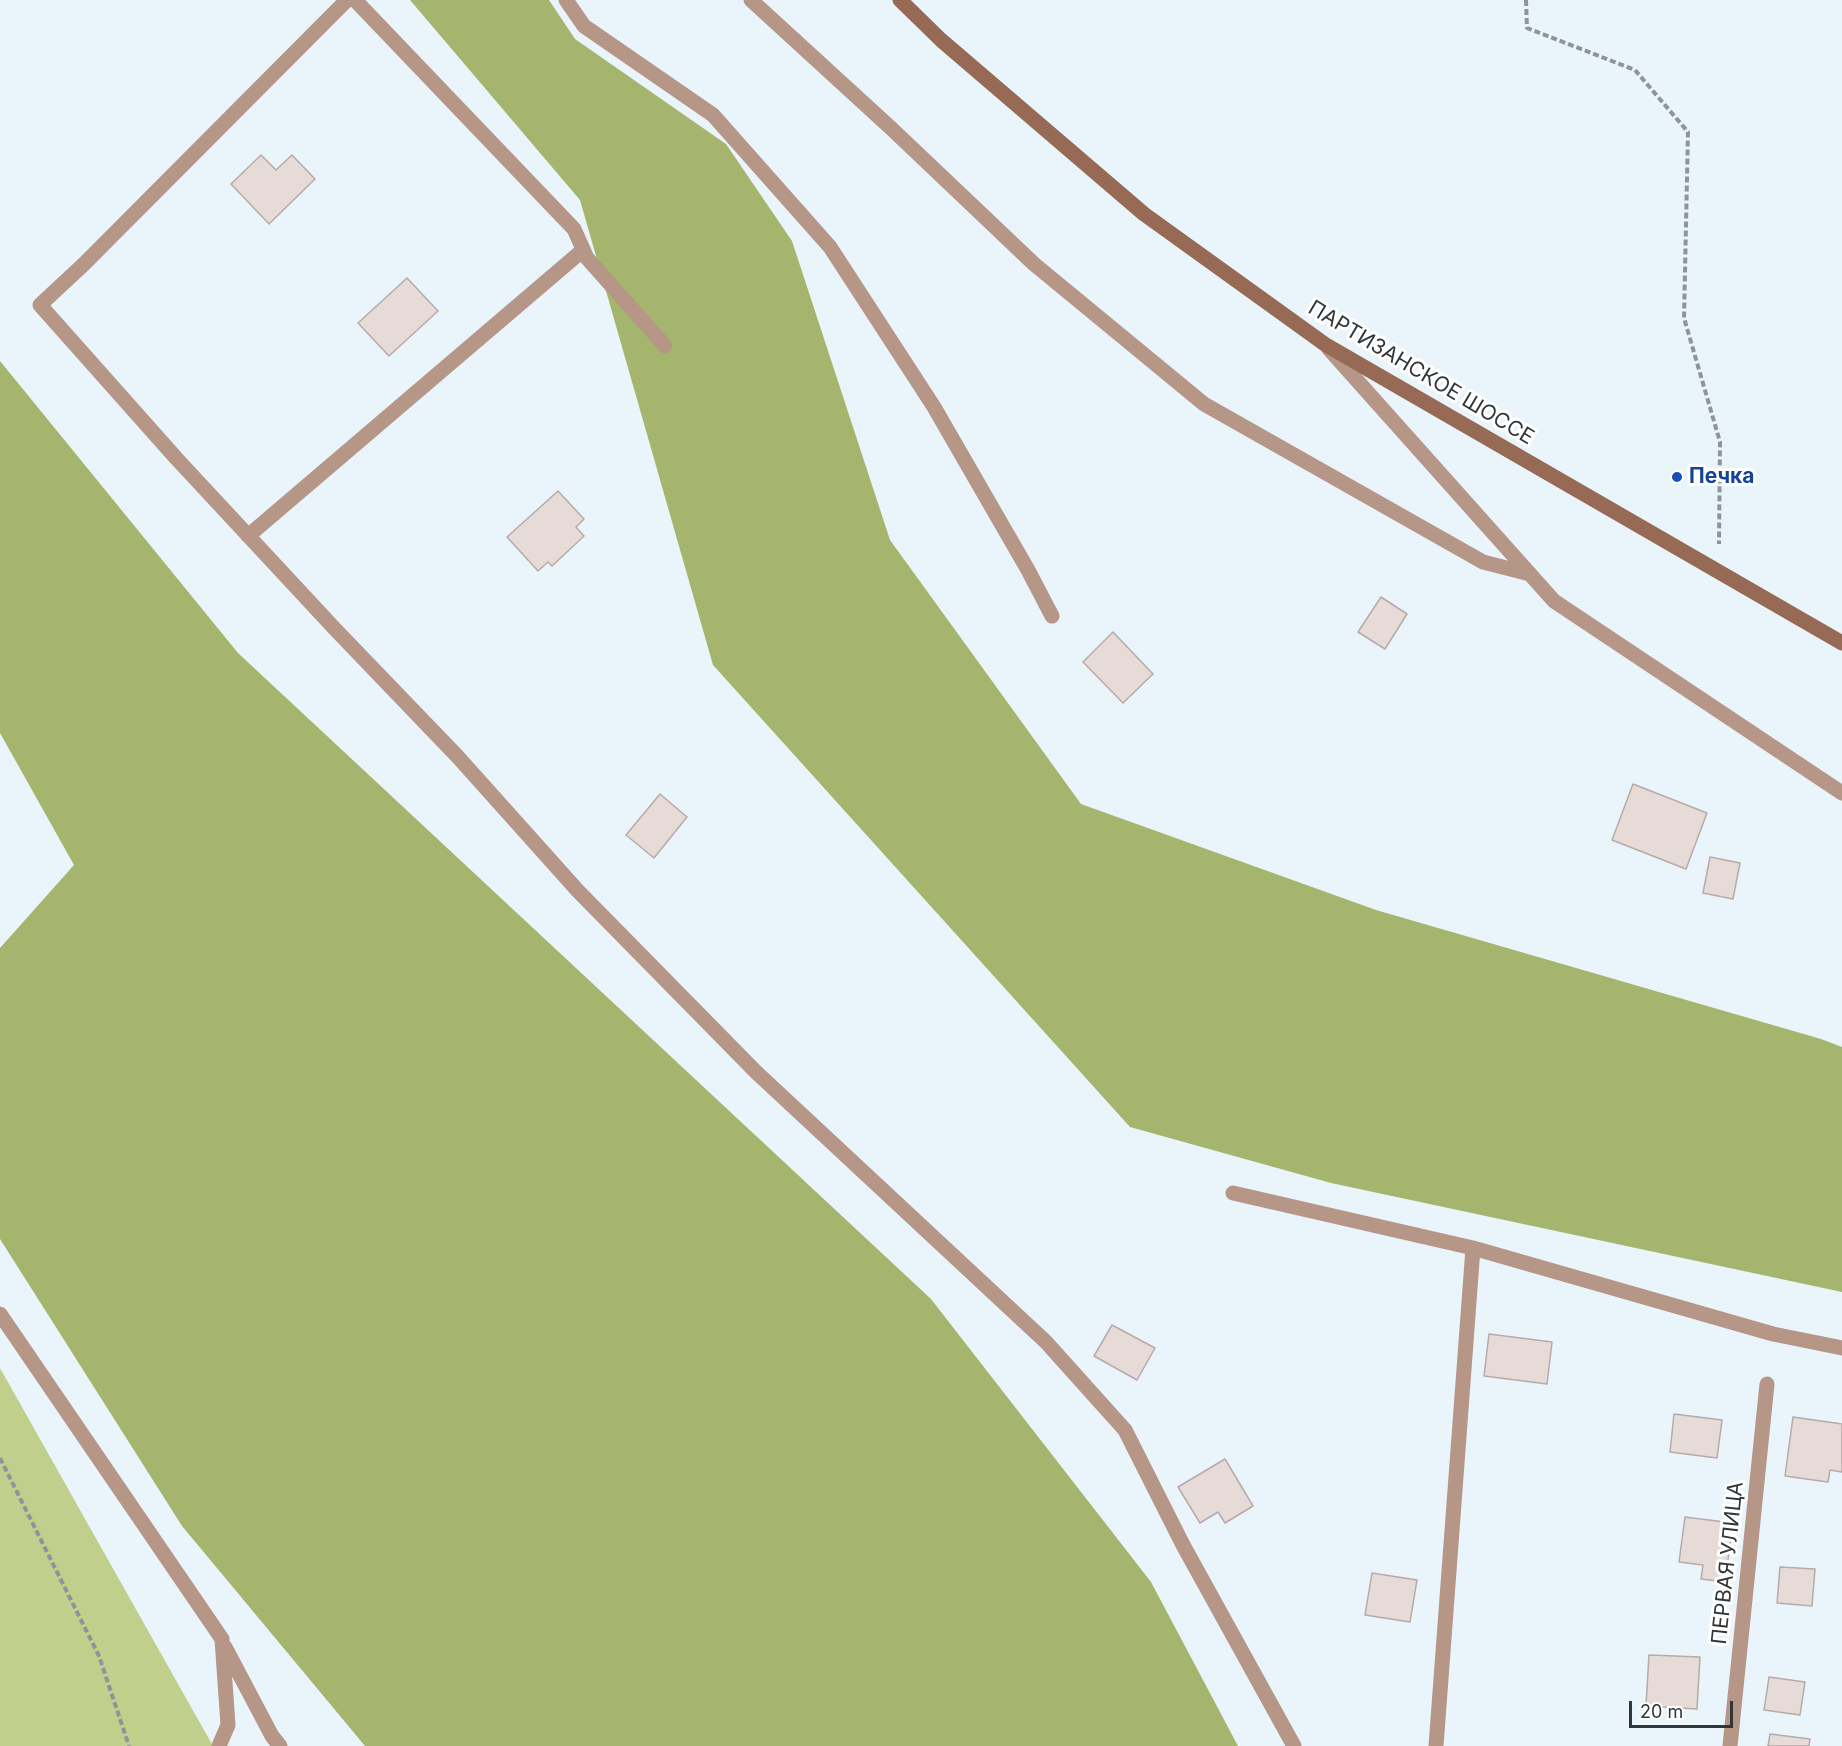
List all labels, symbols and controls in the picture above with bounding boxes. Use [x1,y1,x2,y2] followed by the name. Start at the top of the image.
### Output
[1304,296,1538,450] street label: ПАРТИЗАНСКОЕ ШОССЕ
[1689,464,1754,490] place label: Печка
[1670,470,1684,484] marker: Печка
[1707,1480,1749,1646] street label: ПЕРВАЯ УЛИЦА
[1632,1689,1736,1727] scale bar
[1640,1701,1683,1722] text: 20 m

